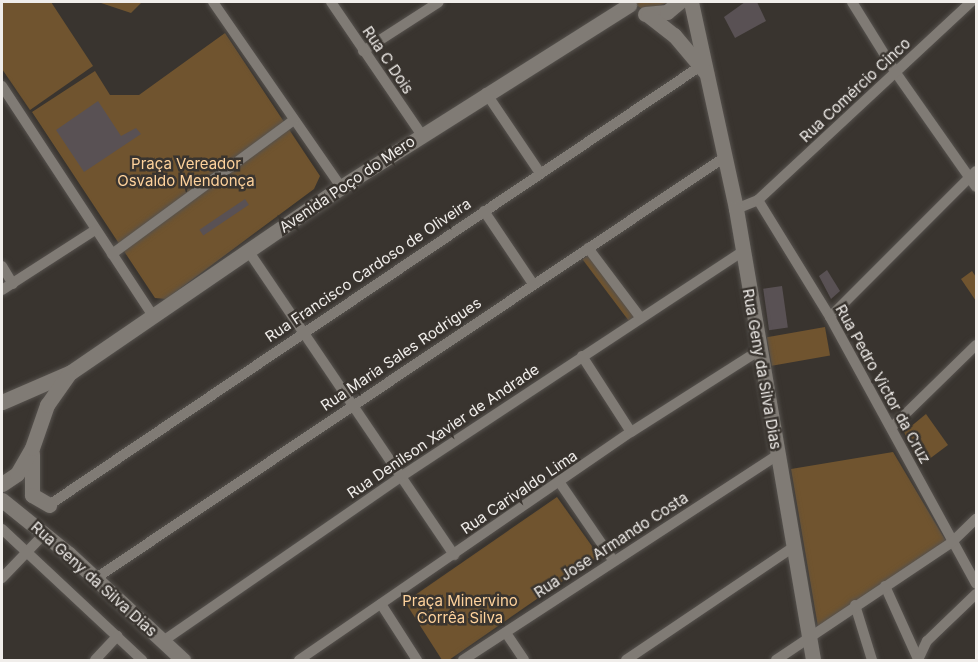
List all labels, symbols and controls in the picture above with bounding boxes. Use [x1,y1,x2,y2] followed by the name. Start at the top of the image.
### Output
[359,23,417,97] street label: Rua C Dois
[796,34,914,146] street label: Rua Comércio Cinco
[276,132,418,236] street label: Avenida Poço do Mero
[117,154,255,189] park label: Praça Vereador Osvaldo Mendonça
[262,194,474,346] street label: Rua Francisco Cardoso de Oliveira
[739,287,785,451] street label: Rua Geny da Silva Dias
[317,293,485,415] street label: Rua Maria Sales Rodrigues
[832,301,934,467] street label: Rua Pedro Victor da Cruz
[344,360,542,502] street label: Rua Denilson Xavier de Andrade
[457,446,581,538] street label: Rua Carivaldo Lima
[531,488,691,602] street label: Rua Jose Armando Costa
[27,518,161,640] street label: Rua Geny da Silva Dias
[402,591,518,626] park label: Praça Minervino Corrêa Silva

